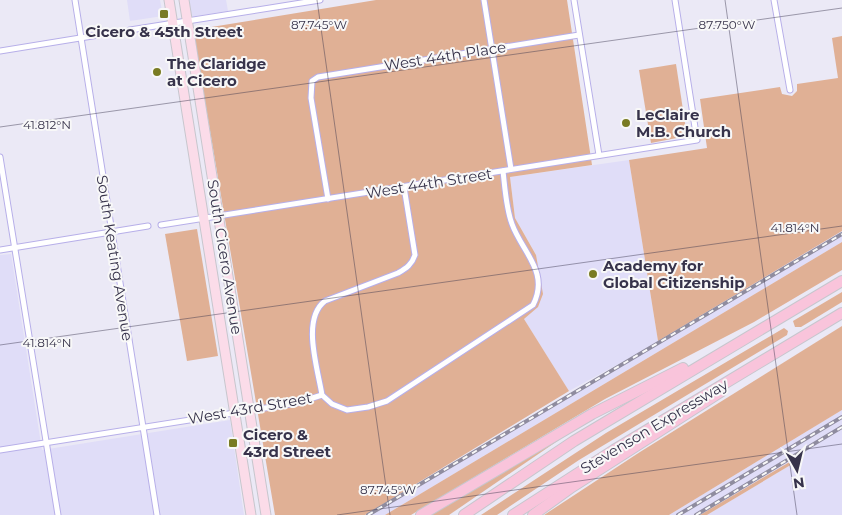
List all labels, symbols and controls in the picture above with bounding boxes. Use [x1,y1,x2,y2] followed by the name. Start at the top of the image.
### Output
[158,8,170,20] marker: Cicero & 45th Street
[291,17,347,32] text: 87.745°W
[699,17,755,32] text: 87.750°W
[85,22,243,41] place label: Cicero & 45th Street
[383,37,507,75] street label: West 44th Place
[167,54,266,90] place label: The Claridge at Cicero
[151,66,163,78] marker: The Claridge at Cicero
[636,105,731,141] place label: LeClaire M.B. Church
[23,117,71,132] text: 41.812°N
[620,117,632,129] marker: LeClaire M.B. Church
[365,164,493,202] street label: West 44th Street
[92,174,138,342] street label: South Keating Avenue
[203,178,247,336] street label: South Cicero Avenue
[771,220,819,235] text: 41.814°N
[602,256,745,292] place label: Academy for Global Citizenship
[587,268,599,280] marker: Academy for Global Citizenship
[23,335,71,350] text: 41.814°N
[577,374,732,478] street label: Stevenson Expressway
[186,388,314,428] street label: West 43rd Street
[243,425,331,461] place label: Cicero & 43rd Street
[227,437,239,449] marker: Cicero & 43rd Street
[772,445,822,495] north arrow
[792,473,806,493] text: N
[360,482,416,497] text: 87.745°W

